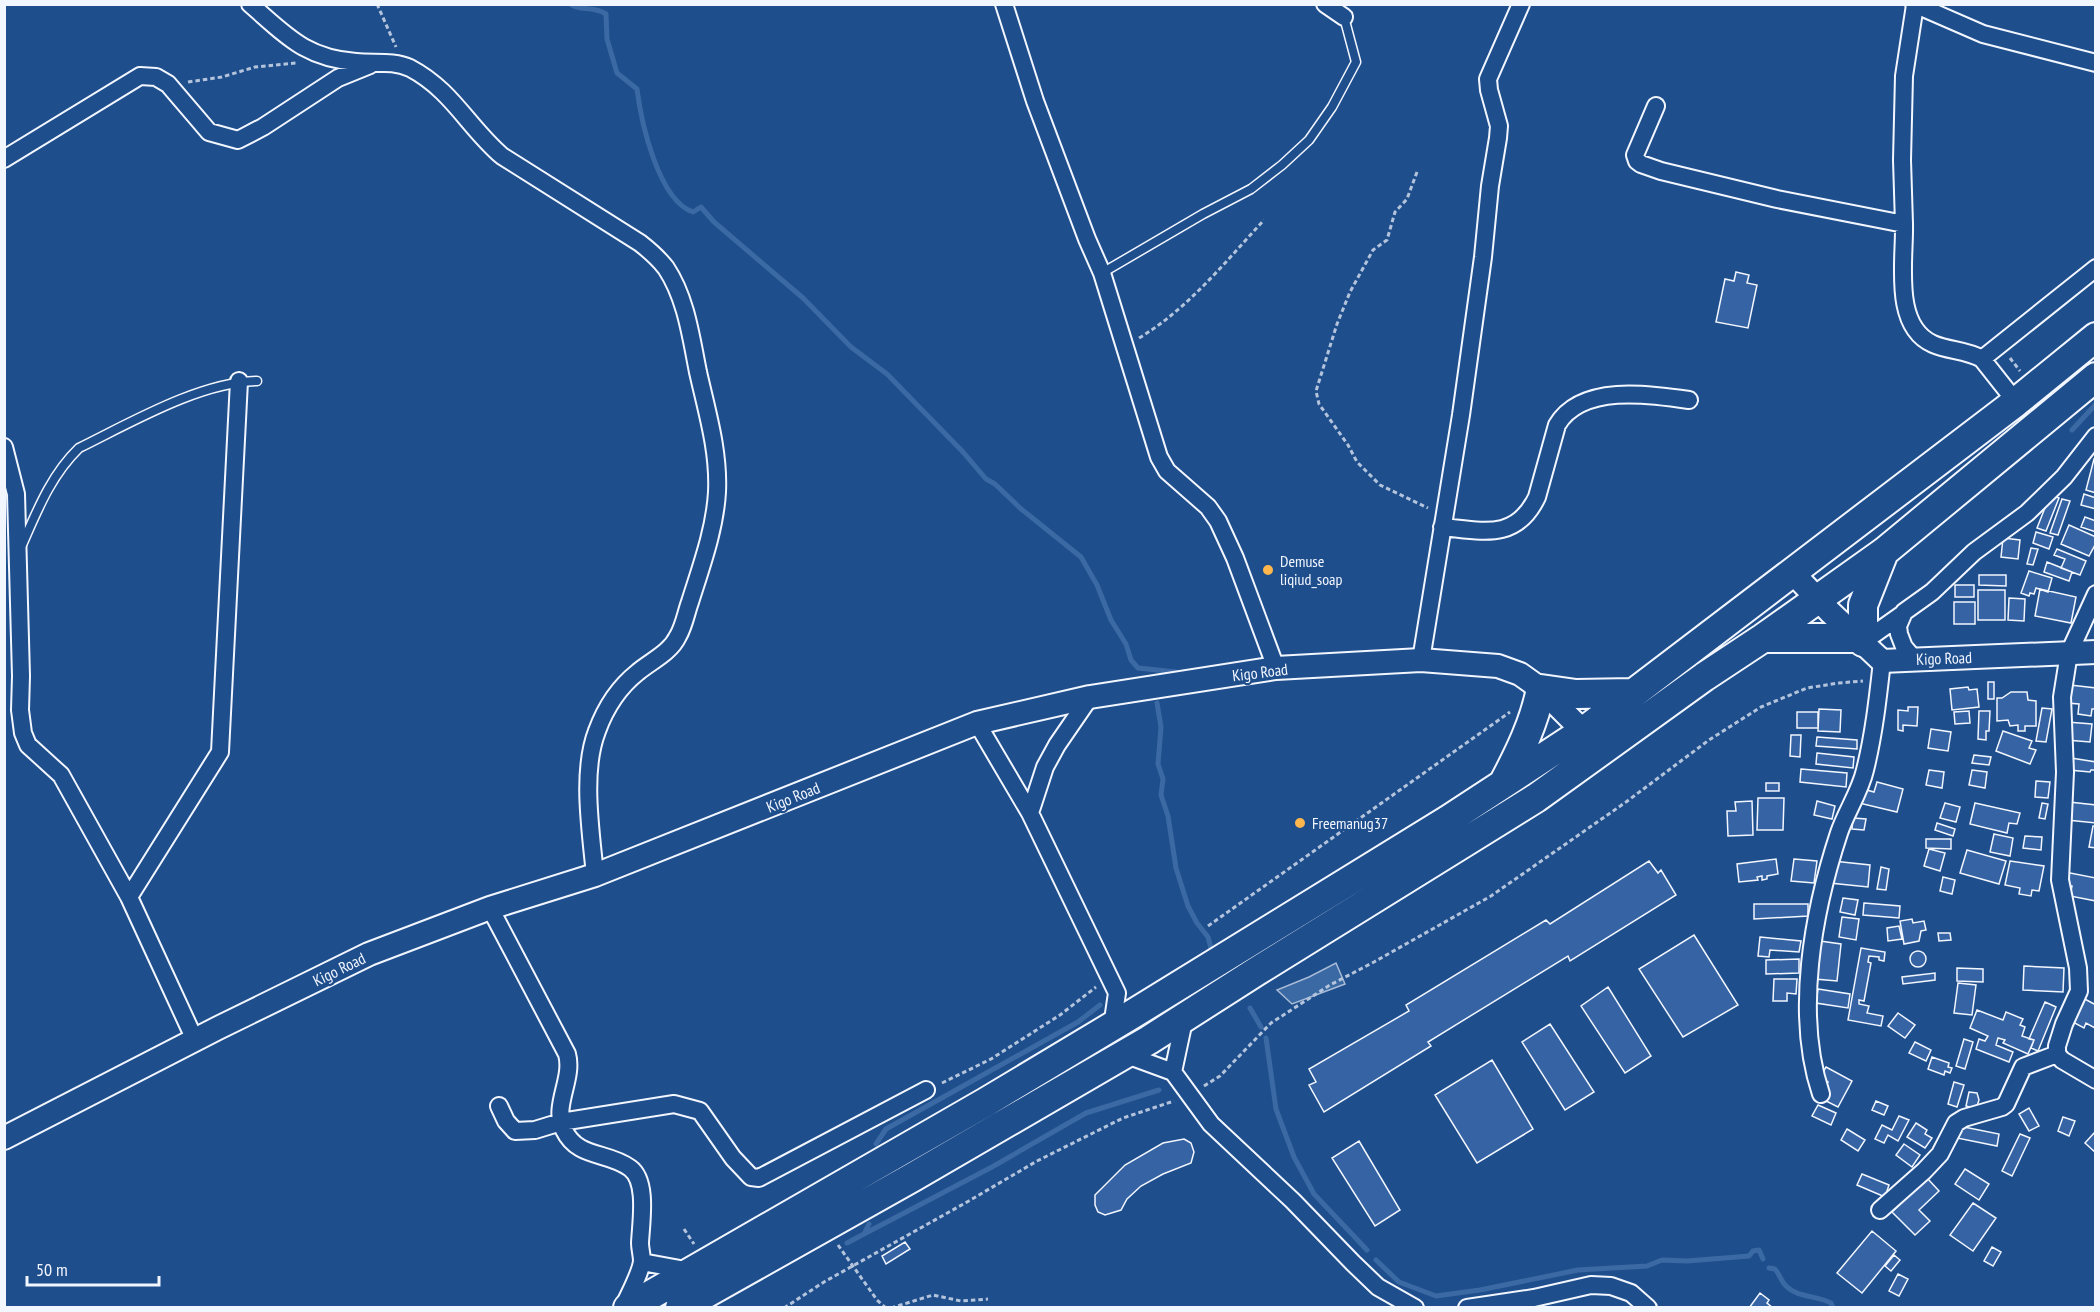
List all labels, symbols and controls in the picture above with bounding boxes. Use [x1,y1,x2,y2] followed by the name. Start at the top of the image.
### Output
[1280,551,1343,589] place label: Demuse liqiud_soap
[1261,563,1275,577] marker: Demuse liqiud_soap
[1916,647,1972,669] street label: Kigo Road
[1231,659,1289,685] street label: Kigo Road
[763,777,823,817] street label: Kigo Road
[1312,813,1388,833] place label: Freemanug37
[1293,816,1307,830] marker: Freemanug37
[310,948,369,990] street label: Kigo Road
[27,1249,159,1287] scale bar
[36,1258,68,1281] text: 50 m

